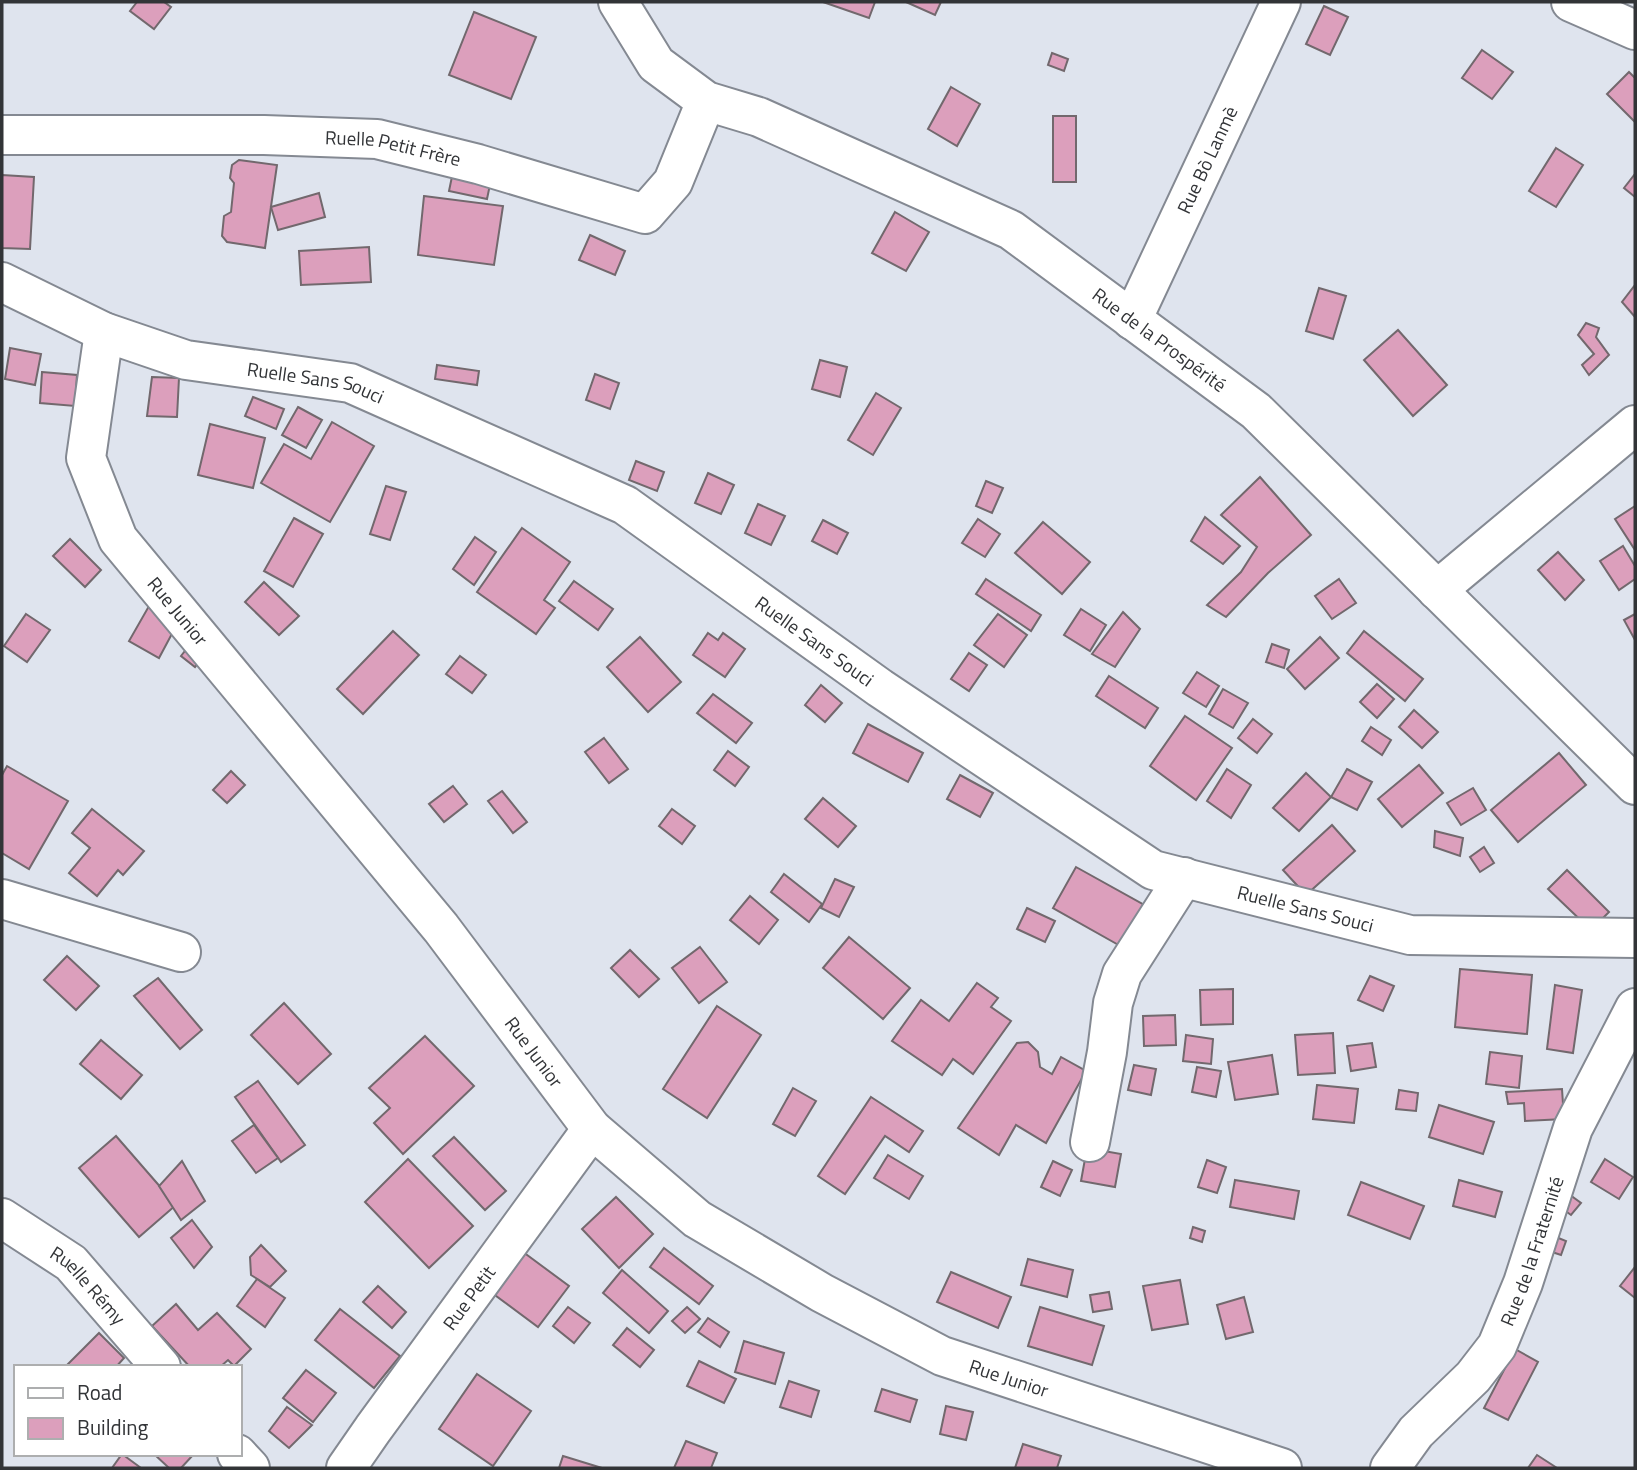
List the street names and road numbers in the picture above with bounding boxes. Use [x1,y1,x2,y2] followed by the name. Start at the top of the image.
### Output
[1169,101,1244,218] street label: Rue Bò Lanmè
[324,122,464,173] street label: Ruelle Petit Frère
[1086,280,1233,399] street label: Rue de la Prospérité
[245,354,389,410] street label: Ruelle Sans Souci
[141,570,216,652] street label: Rue Junior
[750,588,880,693] street label: Ruelle Sans Souci
[1234,877,1377,939] street label: Ruelle Sans Souci
[498,1010,571,1094] street label: Rue Junior
[1492,1172,1571,1330] street label: Rue de la Fraternité
[45,1238,133,1331] street label: Ruelle Rémy
[435,1259,502,1336] street label: Rue Petit
[966,1351,1053,1404] street label: Rue Junior

